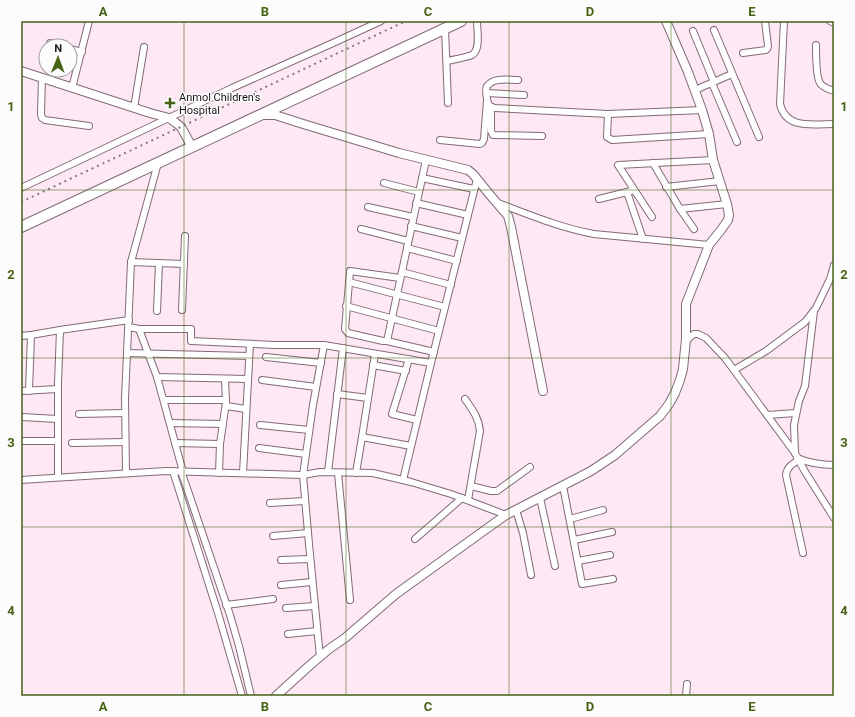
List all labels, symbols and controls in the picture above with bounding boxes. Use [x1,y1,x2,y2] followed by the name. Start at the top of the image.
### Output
[99,4,108,19] text: A
[261,4,269,19] text: B
[424,4,433,19] text: C
[586,4,594,19] text: D
[748,4,756,19] text: E
[38,38,78,78] north arrow
[54,42,62,55] text: N
[179,91,261,117] place label: Anmol Children's Hospital
[164,97,176,109] marker: Anmol Children's Hospital
[7,99,15,114] text: 1
[840,99,848,114] text: 1
[7,267,15,282] text: 2
[840,267,848,282] text: 2
[7,435,15,450] text: 3
[840,435,848,450] text: 3
[7,603,15,618] text: 4
[840,603,848,618] text: 4
[99,699,108,714] text: A
[261,699,269,714] text: B
[424,699,433,714] text: C
[586,699,594,714] text: D
[748,699,756,714] text: E

